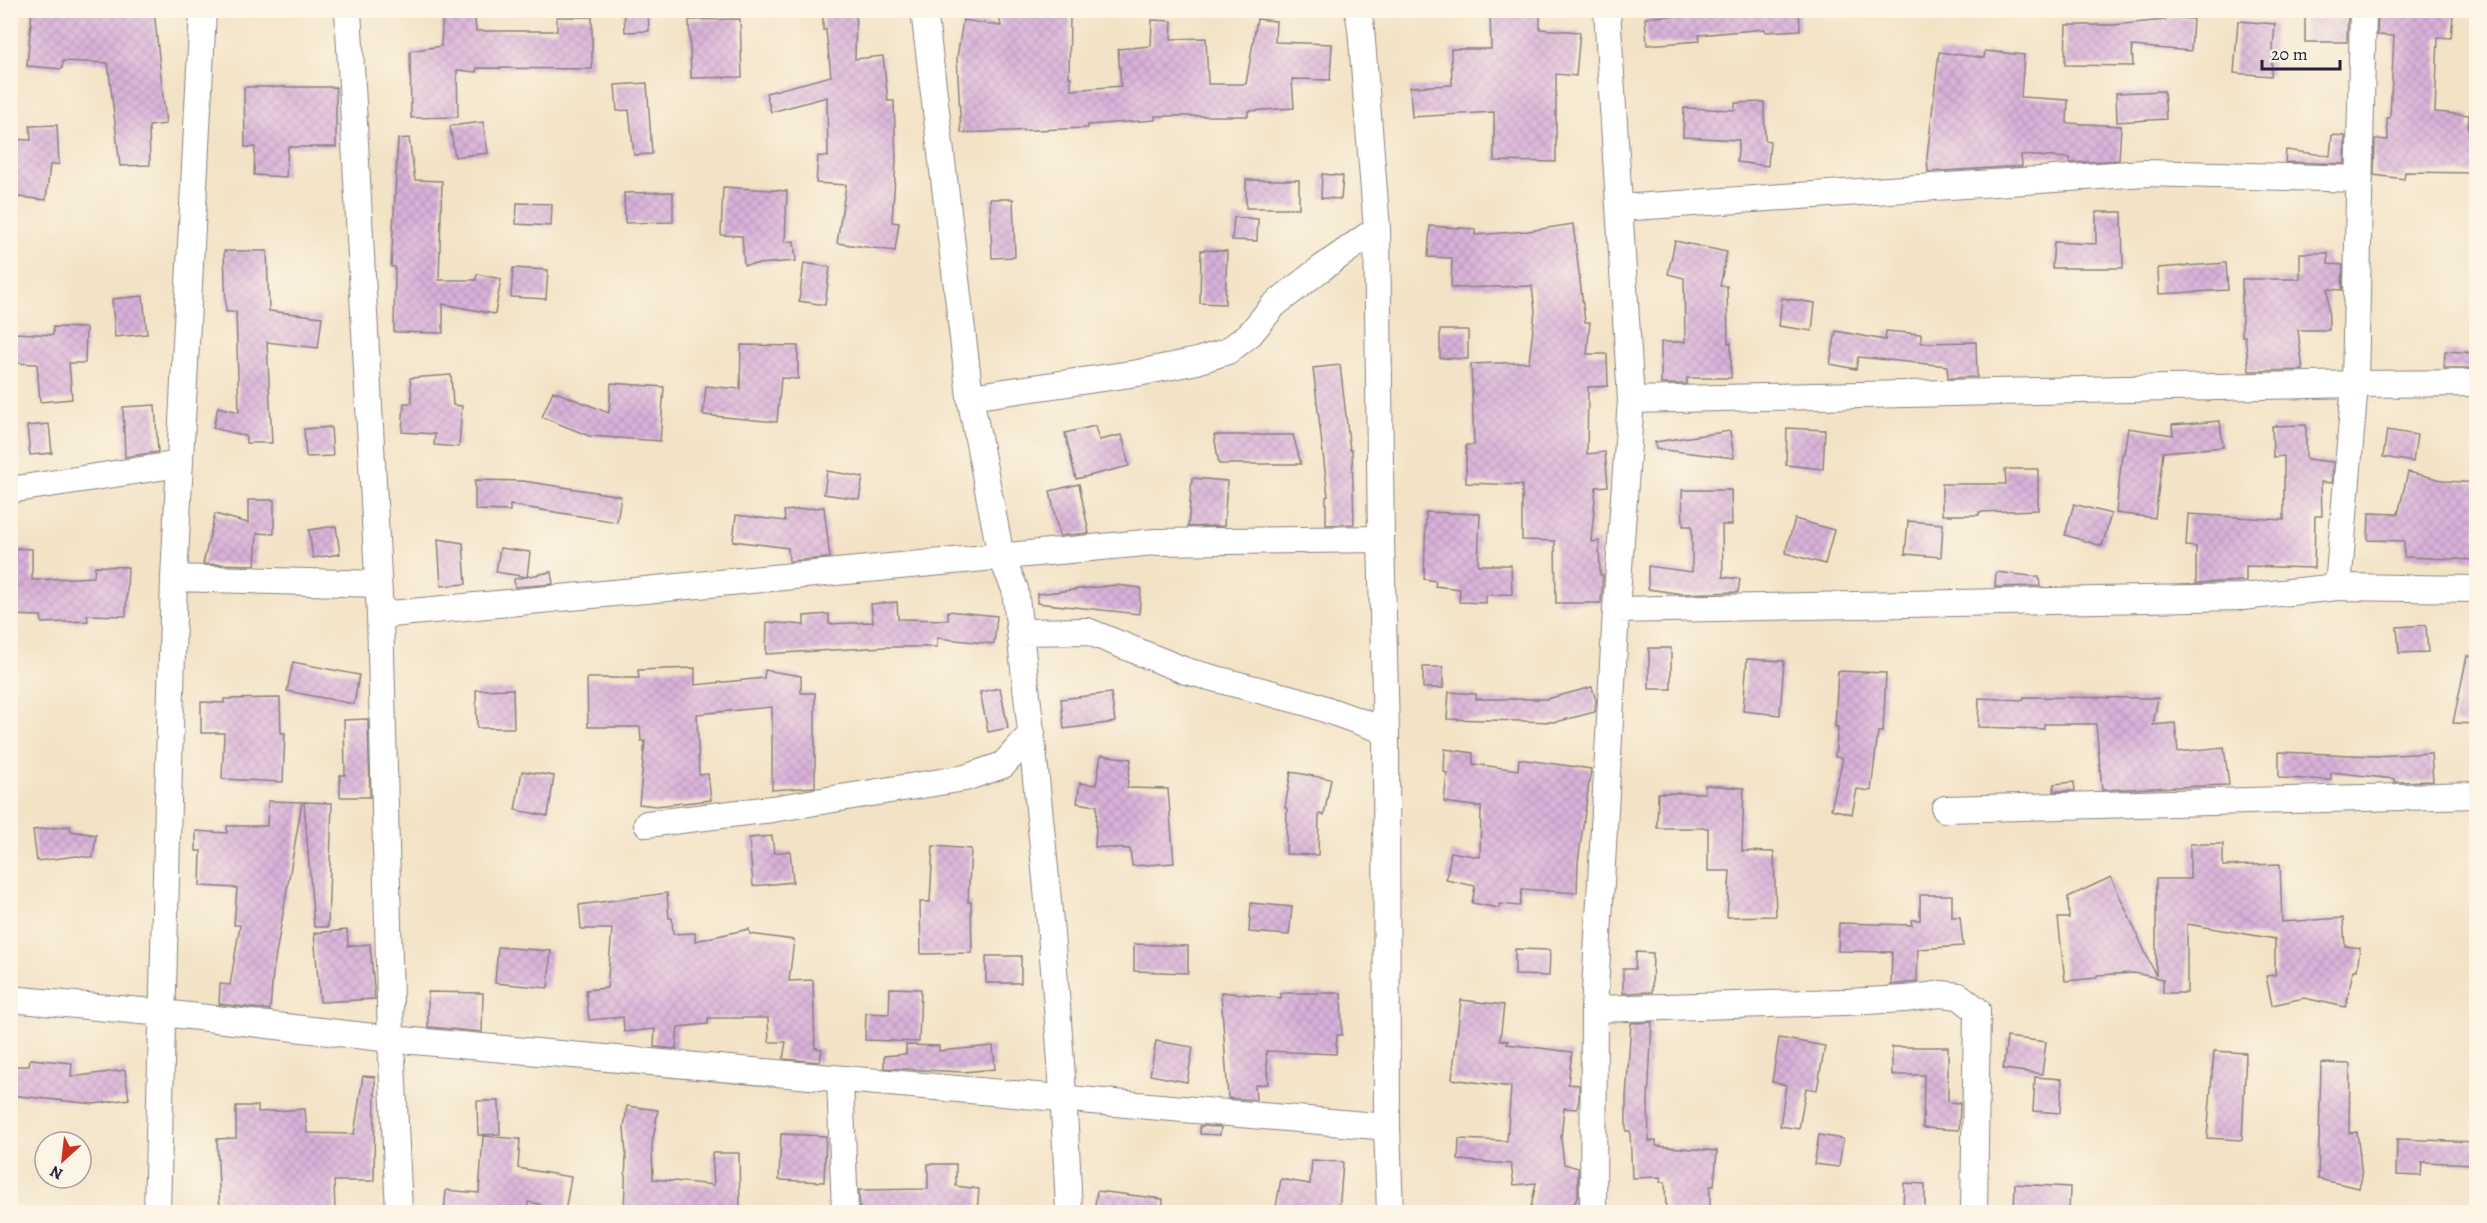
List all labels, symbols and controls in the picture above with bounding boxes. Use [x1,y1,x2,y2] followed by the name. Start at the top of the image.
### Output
[2262,33,2340,71] scale bar
[2271,42,2308,66] text: 20 m
[33,1130,93,1190] north arrow
[46,1160,67,1185] text: N

